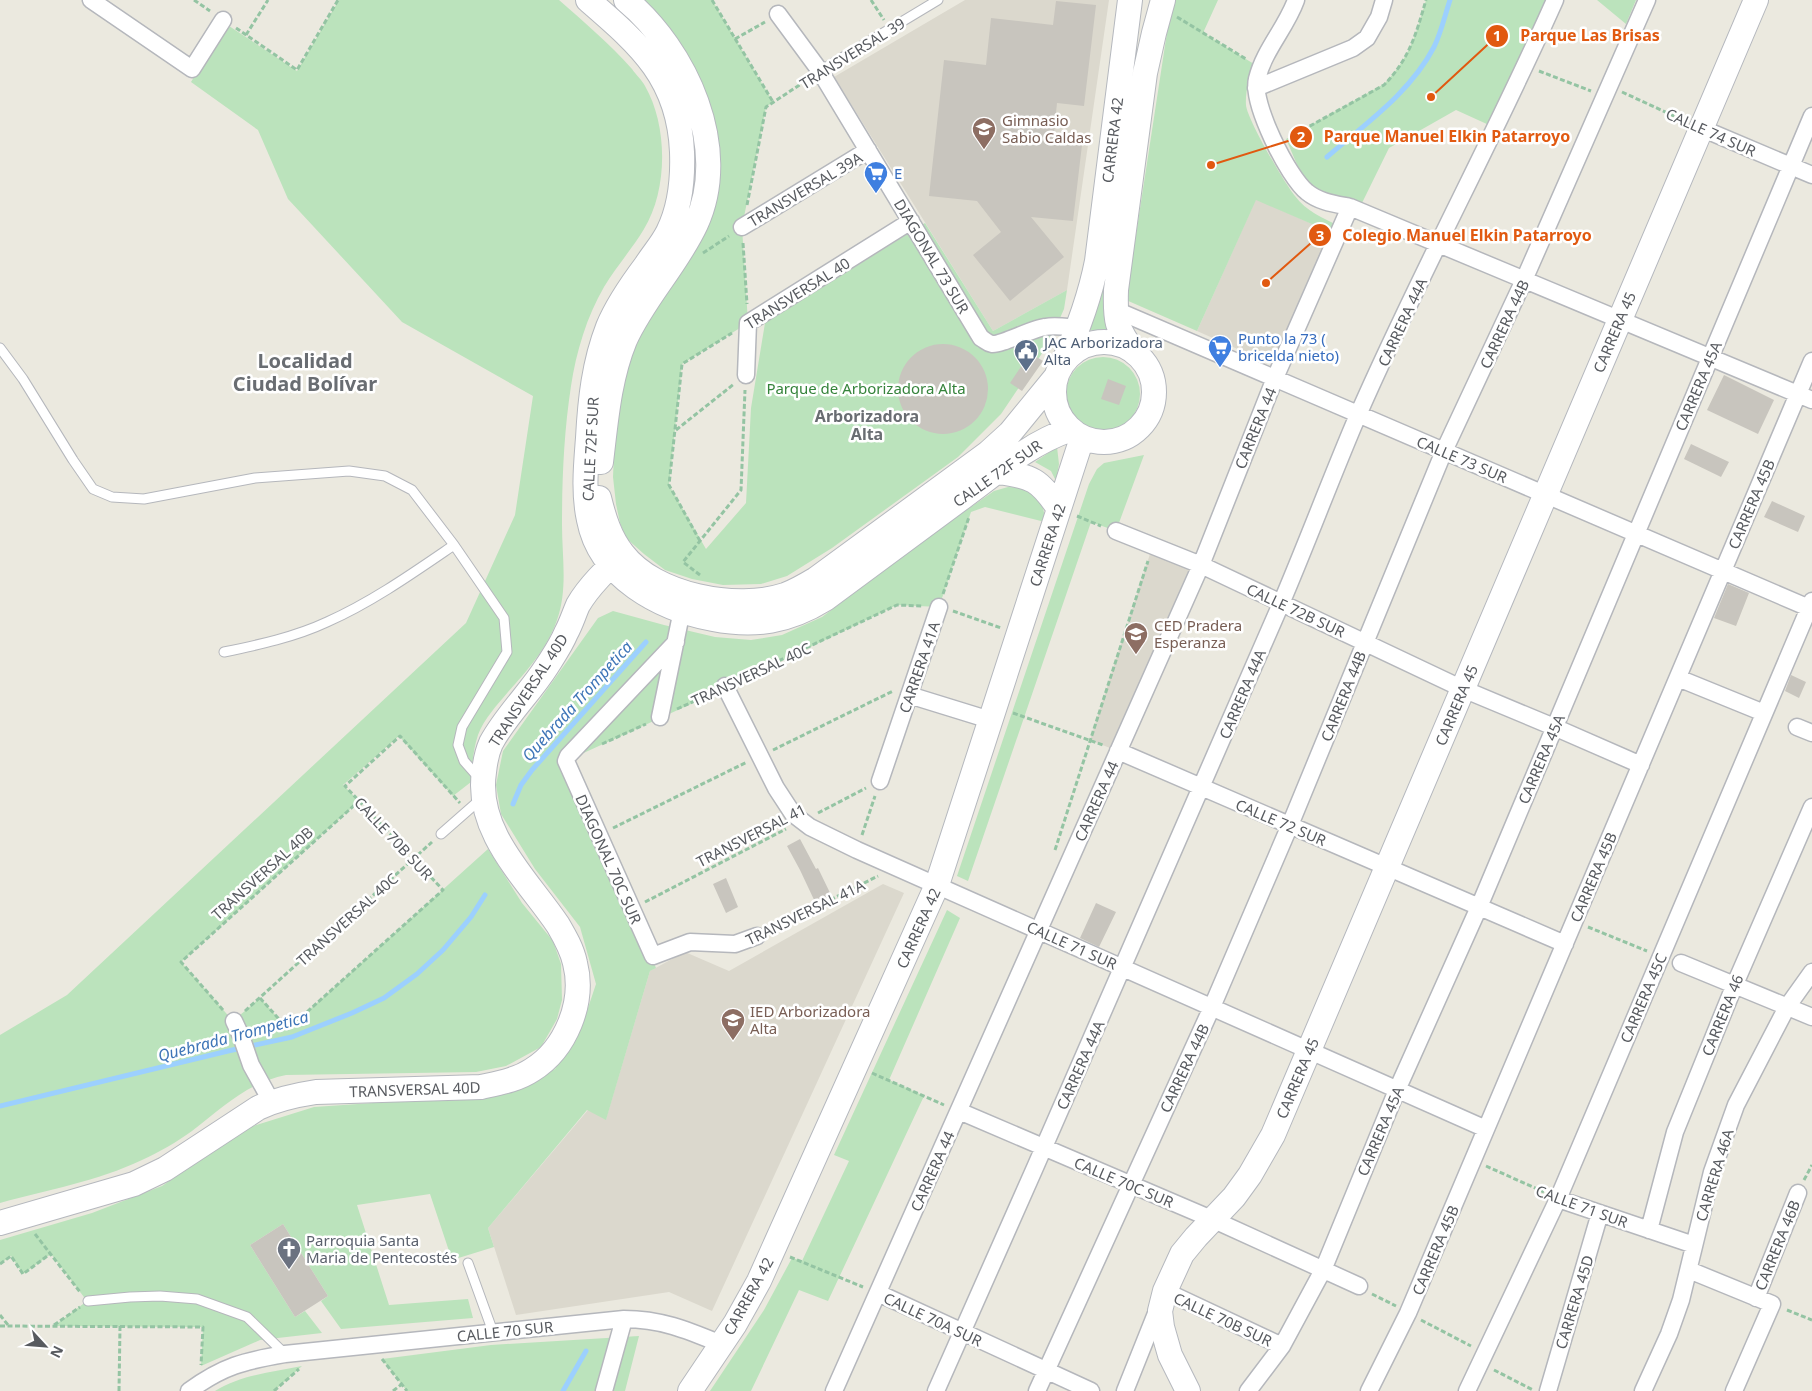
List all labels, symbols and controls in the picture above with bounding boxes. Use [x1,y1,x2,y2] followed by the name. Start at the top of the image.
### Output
[796,13,908,93] street label: TRANSVERSAL 39
[1485,20,1669,51] callout: Parque Las Brisas
[1520,24,1660,46] text: Parque Las Brisas
[1493,25,1501,45] text: 1
[1097,96,1127,184] street label: CARRERA 42
[1663,103,1760,161] street label: CALLE 74 SUR
[1002,110,1091,147] place label: Gimnasio Sabio Caldas
[971,116,997,150] school or university icon: Gimnasio Sabio Caldas
[1289,121,1580,152] callout: Parque Manuel Elkin Patarroyo
[1324,125,1570,147] text: Parque Manuel Elkin Patarroyo
[1297,126,1306,146] text: 2
[744,147,866,231] street label: TRANSVERSAL 39A
[863,160,889,194] supermarket icon: E
[894,163,902,183] place label: E
[890,195,974,318] street label: DIAGONAL 73 SUR
[1308,220,1602,251] callout: Colegio Manuel Elkin Patarroyo
[1342,224,1592,246] text: Colegio Manuel Elkin Patarroyo
[1316,225,1324,245] text: 3
[741,253,853,333] street label: TRANSVERSAL 40
[1373,274,1431,370] street label: CARRERA 44A
[1475,276,1533,372] street label: CARRERA 44B
[1588,288,1640,376] street label: CARRERA 45
[1238,328,1339,365] place label: Punto la 73 ( bricelda nieto)
[1042,332,1163,369] place label: JAC Arborizadora Alta
[1207,334,1233,368] supermarket icon: Punto la 73 ( bricelda nieto)
[1013,338,1039,372] public building icon: JAC Arborizadora Alta
[1670,338,1726,434] street label: CARRERA 45A
[233,347,377,397] district label: Localidad Ciudad Bolívar
[766,378,966,398] park label: Parque de Arborizadora Alta
[1230,384,1281,472] street label: CARRERA 44
[577,396,603,502] street label: CALLE 72F SUR
[815,405,919,445] district label: Arborizadora Alta
[1414,431,1511,487] street label: CALLE 73 SUR
[949,434,1046,511] street label: CALLE 72F SUR
[1723,456,1779,552] street label: CARRERA 45B
[1024,501,1070,589] street label: CARRERA 42
[1244,578,1349,642] street label: CALLE 72B SUR
[1154,615,1242,652] place label: CED Pradera Esperanza
[894,618,944,715] street label: CARRERA 41A
[1123,621,1149,655] school or university icon: CED Pradera Esperanza
[484,629,572,750] street label: TRANSVERSAL 40D
[517,636,637,766] water label: Quebrada Trompetica
[688,637,815,710] street label: TRANSVERSAL 40C
[1214,646,1270,742] street label: CARRERA 44A
[1316,648,1370,744] street label: CARRERA 44B
[1430,661,1482,749] street label: CARRERA 45
[1513,711,1569,807] street label: CARRERA 45A
[1069,757,1123,844] street label: CARRERA 44
[571,791,647,928] street label: DIAGONAL 70C SUR
[350,792,438,884] street label: CALLE 70B SUR
[1233,794,1330,850] street label: CALLE 72 SUR
[693,799,809,871] street label: TRANSVERSAL 41
[207,822,317,924] street label: TRANSVERSAL 40B
[1565,829,1621,925] street label: CARRERA 45B
[292,868,402,970] street label: TRANSVERSAL 40C
[742,874,868,949] street label: TRANSVERSAL 41A
[891,885,945,971] street label: CARRERA 42
[1024,916,1121,974] street label: CALLE 71 SUR
[1615,950,1671,1046] street label: CARRERA 45C
[1697,971,1747,1059] street label: CARRERA 46
[750,1001,871,1038] place label: IED Arborizadora Alta
[155,1005,311,1067] water label: Quebrada Trompetica
[720,1007,746,1041] school or university icon: IED Arborizadora Alta
[1051,1017,1109,1113] street label: CARRERA 44A
[1155,1020,1213,1116] street label: CARRERA 44B
[1271,1034,1323,1122] street label: CARRERA 45
[349,1077,481,1101] street label: TRANSVERSAL 40D
[1352,1083,1408,1179] street label: CARRERA 45A
[1690,1126,1738,1224] street label: CARRERA 46A
[905,1127,959,1214] street label: CARRERA 44
[1071,1152,1177,1212] street label: CALLE 70C SUR
[1533,1180,1631,1232] street label: CALLE 71 SUR
[1750,1197,1804,1293] street label: CARRERA 46B
[1407,1202,1463,1298] street label: CARRERA 45B
[306,1230,457,1267] place label: Parroquia Santa Maria de Pentecostés
[276,1236,302,1270] church icon: Parroquia Santa Maria de Pentecostés
[1550,1253,1598,1351] street label: CARRERA 45D
[718,1254,778,1338] street label: CARRERA 42
[881,1287,986,1351] street label: CALLE 70A SUR
[1171,1287,1276,1351] street label: CALLE 70B SUR
[456,1316,555,1346] street label: CALLE 70 SUR
[20,1321,70,1371] north arrow
[46,1343,68,1361] text: N

